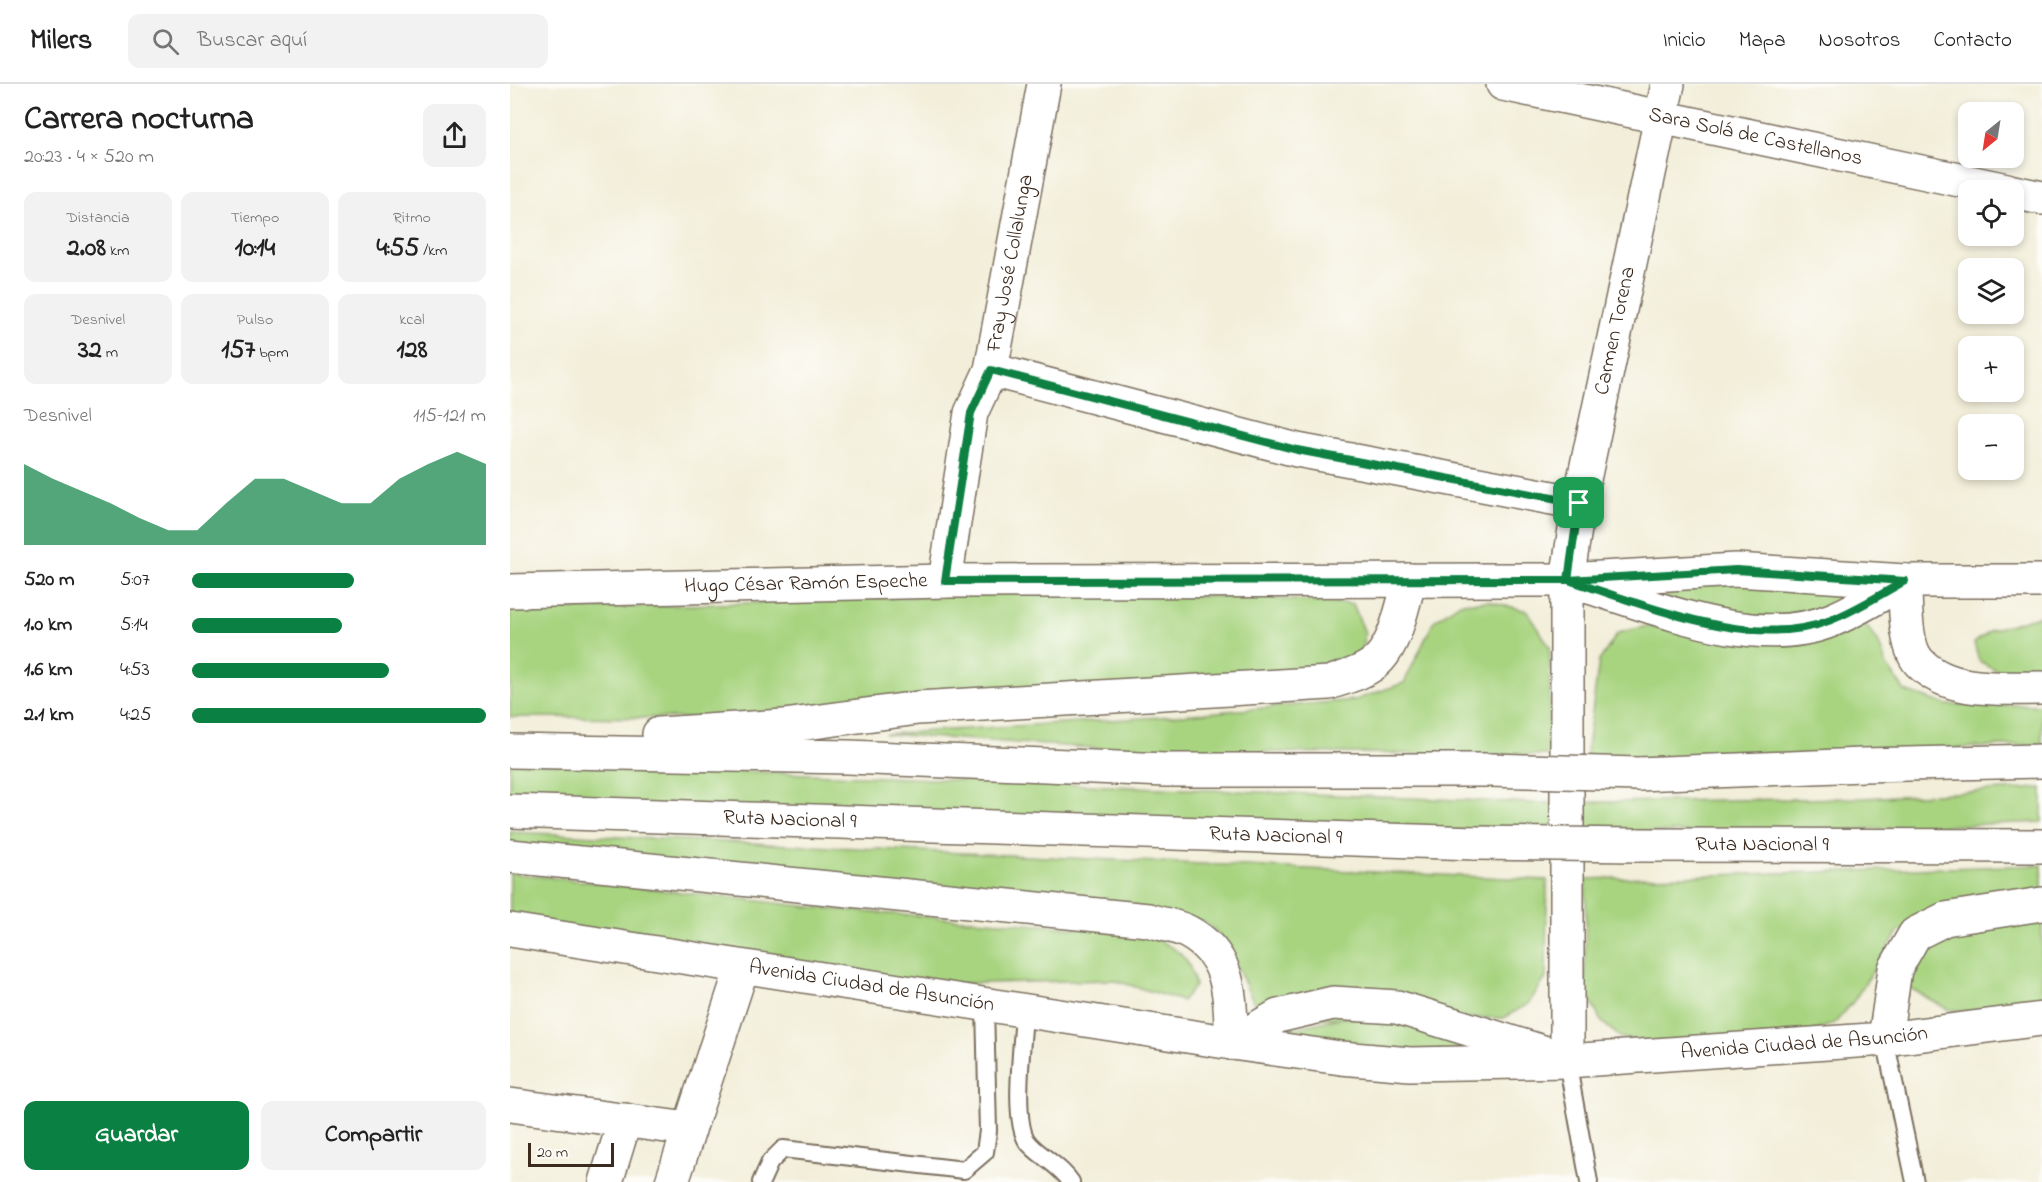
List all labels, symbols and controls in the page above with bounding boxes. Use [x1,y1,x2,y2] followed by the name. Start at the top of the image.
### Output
[128,14,548,68] search box
[30,21,92,62] text: Milers
[149,25,182,58] icon: search
[197,25,307,57] text: Buscar aquí
[1663,26,1706,56] text: Inicio
[1739,26,1786,56] text: Mapa
[1819,26,1901,56] text: Nosotros
[1934,26,2012,56] text: Contacto
[24,96,254,144] text: Carrera nocturna
[1646,100,1865,174] street label: Sara Solá de Castellanos
[1958,102,2024,168] north arrow
[1958,102,2024,480] map controls
[423,104,486,167] button: share
[24,143,154,172] text: 20:23 · 4 × 520 m
[979,172,1042,356] street label: Fray José Collalunga
[1958,180,2024,246] button: locate
[66,206,130,230] text: Distancia
[231,206,279,230] text: Tiempo
[393,206,431,230] text: Ritmo
[67,230,106,268] text: 2.08
[235,230,275,268] text: 10:14
[376,230,419,268] text: 4:55
[106,239,129,263] text: km
[419,239,448,263] text: /km
[1958,258,2024,324] button: layers
[1587,264,1644,398] street label: Carmen Torena
[71,308,125,332] text: Desnivel
[237,308,273,332] text: Pulso
[399,308,425,332] text: kcal
[78,332,102,370] text: 32
[221,332,255,370] text: 157
[397,332,427,370] text: 128
[1958,336,2024,402] button: +
[102,341,118,365] text: m
[255,341,289,365] text: bpm
[24,402,92,431] text: Desnivel
[413,402,486,431] text: 115–121 m
[1958,414,2024,480] button: −
[1553,477,1604,528] pin
[1562,486,1595,519] icon: arrive
[24,566,75,595] text: 520 m
[120,566,150,595] text: 5:07
[684,566,928,603] street label: Hugo César Ramón Espeche
[24,611,72,640] text: 1.0 km
[120,611,148,640] text: 5:14
[24,656,73,685] text: 1.6 km
[120,656,150,685] text: 4:53
[24,701,74,730] text: 2.1 km
[120,701,151,730] text: 4:25
[723,803,858,837] street label: Ruta Nacional 9
[1208,819,1344,854] street label: Ruta Nacional 9
[1695,830,1830,860] street label: Ruta Nacional 9
[747,953,996,1021] street label: Avenida Ciudad de Asunción
[1680,1019,1930,1068] street label: Avenida Ciudad de Asunción
[24,1101,249,1170] button: Guardar
[261,1101,486,1170] button: Compartir
[528,1140,614,1168] scale bar
[537,1141,568,1165] text: 20 m

